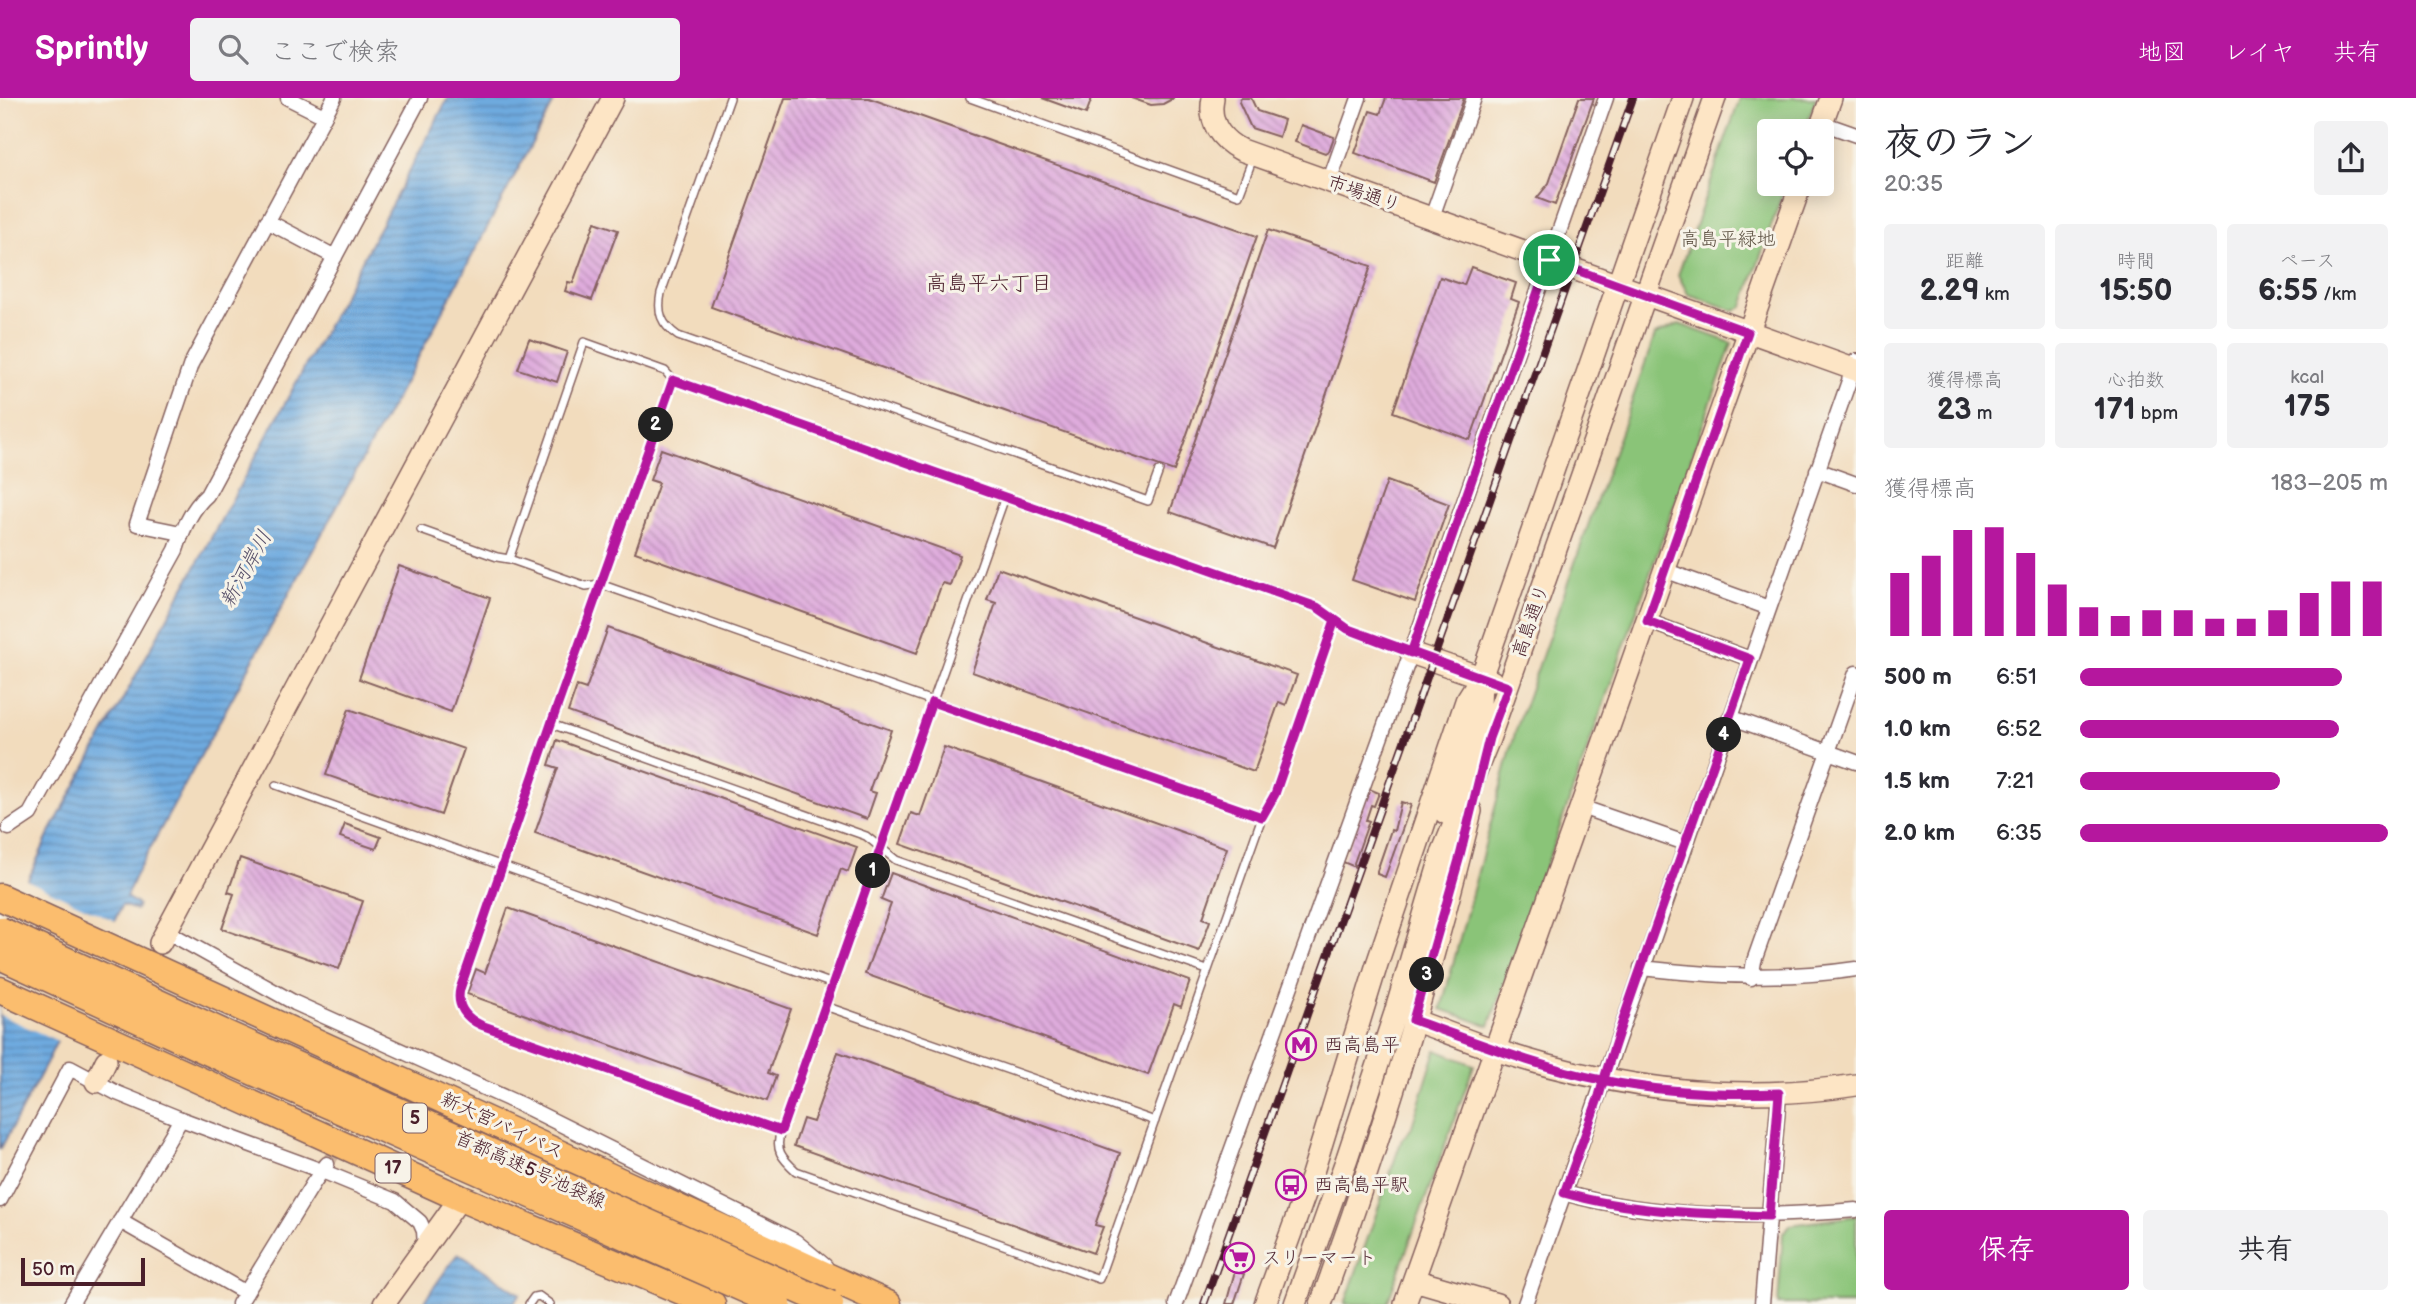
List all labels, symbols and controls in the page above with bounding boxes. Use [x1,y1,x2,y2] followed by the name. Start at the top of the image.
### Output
[190,18,680,81] search box
[35,29,148,69] text: Sprintly
[214,30,252,68] icon: search
[270,37,400,68] text: ここで検索
[2138,38,2186,67] text: 地図
[2224,38,2295,67] text: レイヤ
[2333,38,2381,67] text: 共有
[1757,119,1834,196] map controls
[1757,119,1834,196] button: locate
[1884,121,2036,166] text: 夜のラン
[2314,121,2388,195] button: share
[1884,170,1943,198] text: 20:35
[1324,171,1404,217] street label: 市場通り
[1680,228,1776,251] park label: 高島平緑地
[1519,230,1579,290] pin
[1530,241,1568,279] icon: arrive
[1946,250,1984,273] text: 距離
[2117,250,2155,273] text: 時間
[2279,250,2335,273] text: ペース
[926,271,1052,296] district label: 高島平六丁目
[1920,273,1980,309] text: 2.29
[2099,273,2173,309] text: 15:50
[2258,273,2318,309] text: 6:55
[1980,283,2010,306] text: km
[2318,283,2357,306] text: /km
[2290,366,2324,389] text: kcal
[1927,369,2003,392] text: 獲得標高
[2107,369,2165,392] text: 心拍数
[2284,389,2331,425] text: 175
[1937,392,1972,428] text: 23
[2094,392,2136,428] text: 171
[1972,402,1992,425] text: m
[2136,402,2178,425] text: bpm
[638,408,674,442] pin: 2
[650,413,661,436] text: 2
[2271,469,2388,497] text: 183–205 m
[1884,475,1976,503] text: 獲得標高
[215,526,277,612] water label: 新河岸川
[1508,581,1554,661] street label: 高島通り
[1884,663,1952,691] text: 500 m
[1996,663,2037,691] text: 6:51
[1884,715,1951,743] text: 1.0 km
[1996,715,2041,743] text: 6:52
[1706,718,1742,752] pin: 4
[1718,723,1729,746] text: 4
[1884,767,1950,795] text: 1.5 km
[1996,767,2034,795] text: 7:21
[1884,819,1955,847] text: 2.0 km
[1996,819,2042,847] text: 6:35
[856,854,890,888] pin: 1
[869,859,877,882] text: 1
[1410,958,1444,992] pin: 3
[1421,963,1432,986] text: 3
[1284,1028,1318,1062] metro station icon: 西高島平
[1324,1034,1400,1057] place label: 西高島平
[437,1088,567,1164] street label: 新大宮バイパス
[403,1104,427,1133] road number: 5
[451,1126,609,1214] street label: 首都高速5号池袋線
[376,1154,410,1182] road number: 17
[1274,1168,1308,1202] bus stop icon: 西高島平駅
[1314,1174,1409,1197] place label: 西高島平駅
[1884,1210,2129,1290] button: 保存
[2143,1210,2388,1290] button: 共有
[1222,1241,1256,1275] supermarket icon: スリーマート
[1262,1247,1376,1270] place label: スリーマート
[21,1255,145,1287] scale bar
[32,1258,75,1281] text: 50 m

